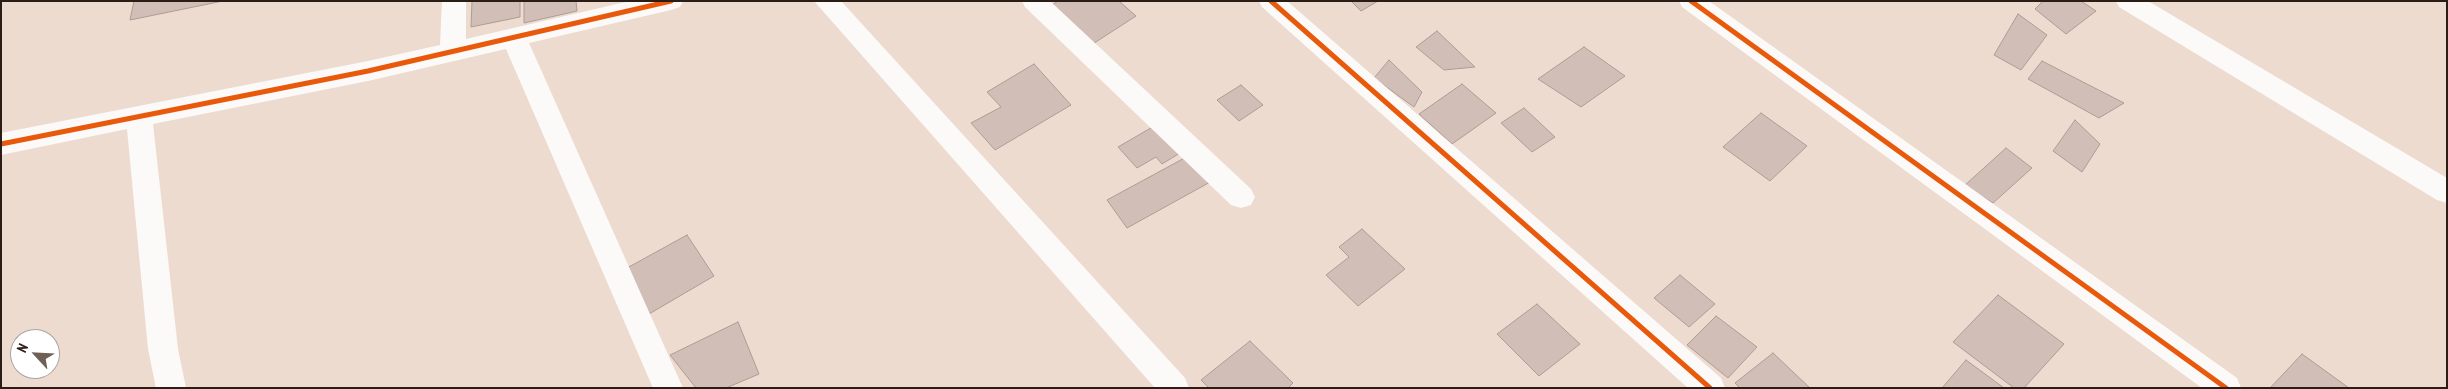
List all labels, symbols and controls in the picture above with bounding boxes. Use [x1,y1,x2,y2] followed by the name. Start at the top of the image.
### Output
[10,329,60,379] north arrow
[13,341,32,355] text: N

